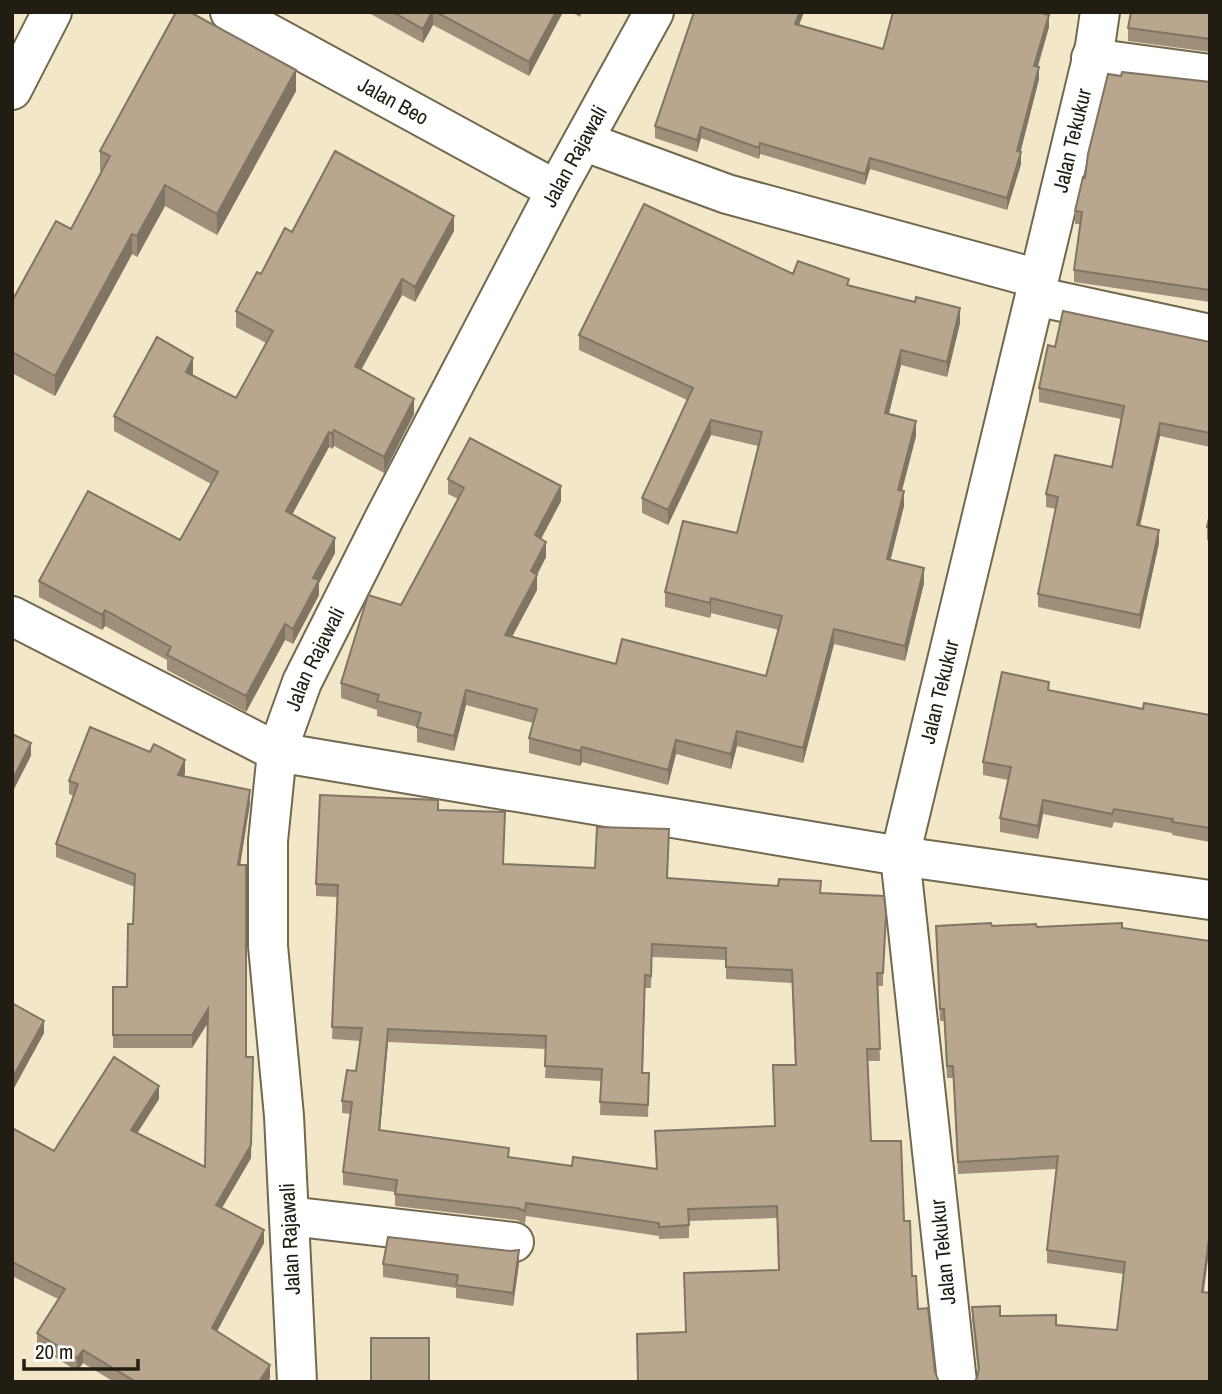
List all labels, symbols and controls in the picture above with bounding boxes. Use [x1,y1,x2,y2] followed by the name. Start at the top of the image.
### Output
[353,70,434,132] street label: Jalan Beo
[1045,85,1098,195] street label: Jalan Tekukur
[535,100,614,212] street label: Jalan Rajawali
[278,602,351,715] street label: Jalan Rajawali
[913,636,966,747] street label: Jalan Tekukur
[272,1182,307,1296] street label: Jalan Rajawali
[923,1198,962,1306] street label: Jalan Tekukur
[24,1328,138,1372] scale bar
[35,1337,73,1366] text: 20 m

